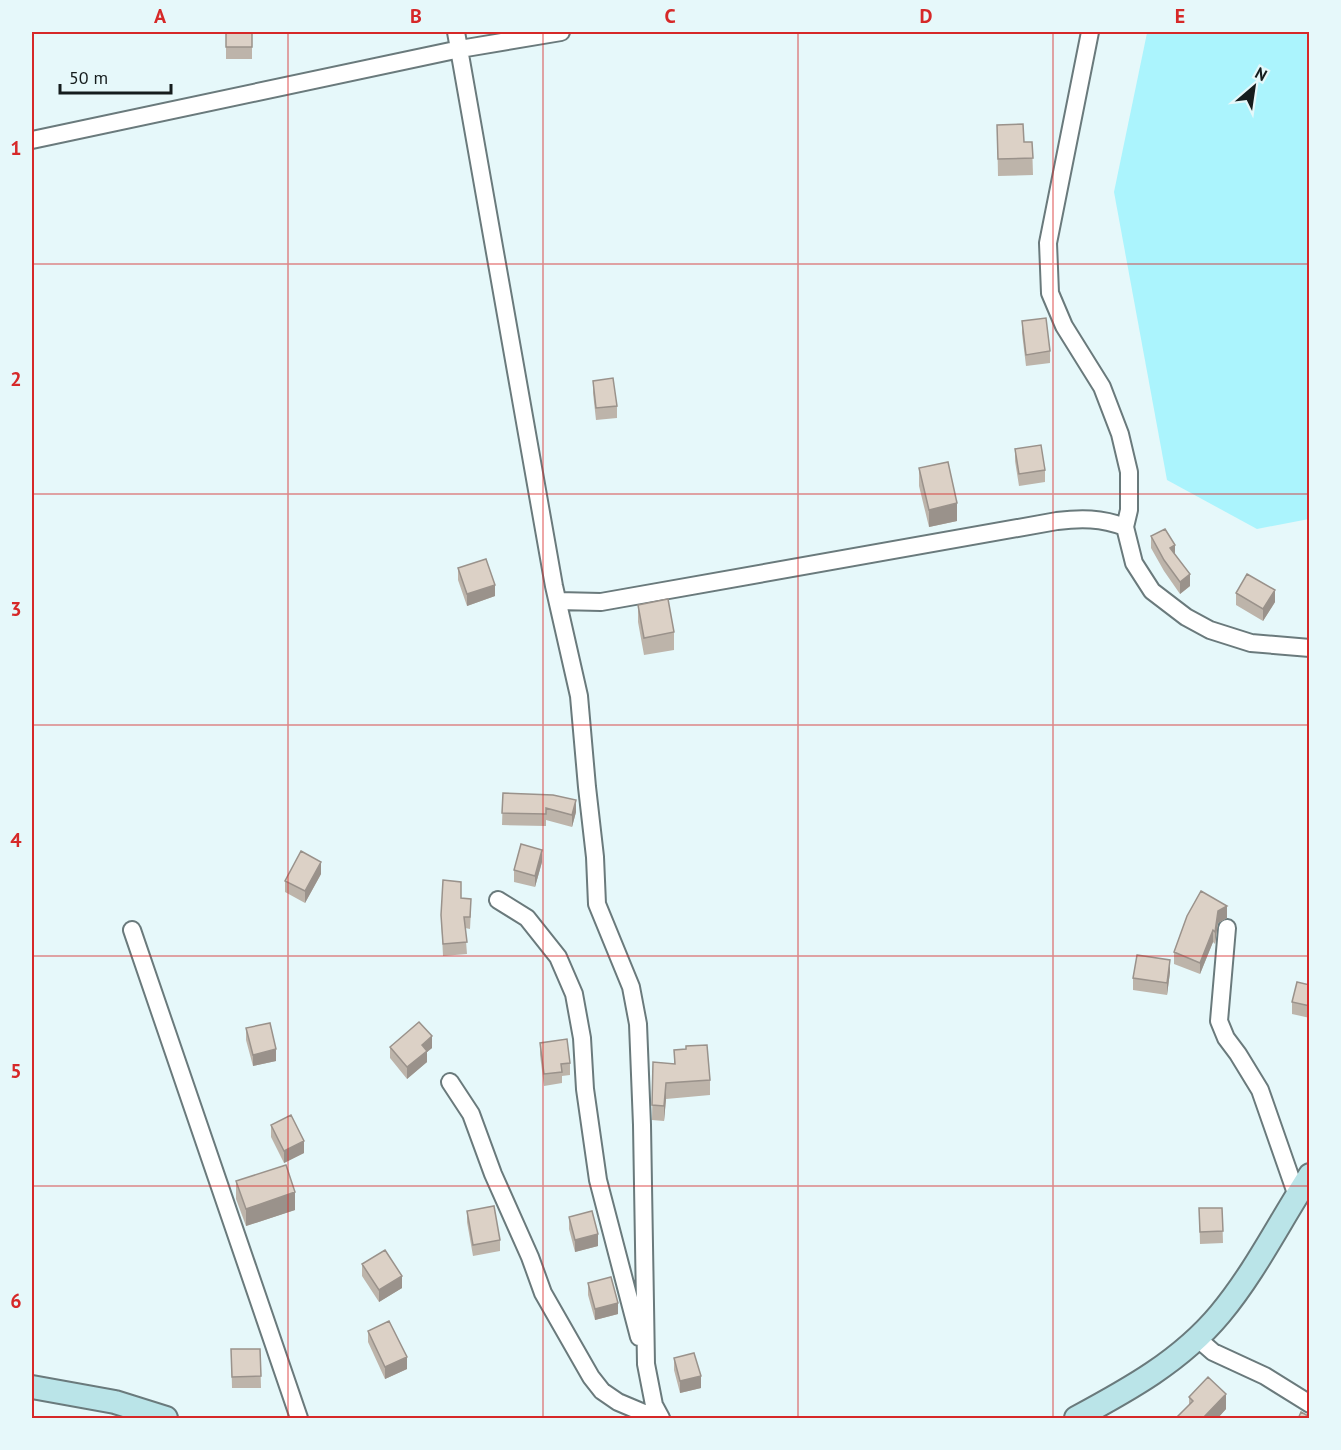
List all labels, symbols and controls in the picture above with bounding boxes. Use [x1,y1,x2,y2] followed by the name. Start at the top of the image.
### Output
[154,3,167,29] text: A
[410,3,422,29] text: B
[664,3,676,29] text: C
[920,3,933,29] text: D
[1175,3,1185,29] text: E
[60,57,171,95] scale bar
[1224,57,1284,117] north arrow
[1252,63,1271,85] text: N
[69,66,108,89] text: 50 m
[10,135,22,161] text: 1
[10,366,22,392] text: 2
[10,596,22,622] text: 3
[10,827,22,853] text: 4
[10,1058,22,1084] text: 5
[10,1288,22,1314] text: 6

